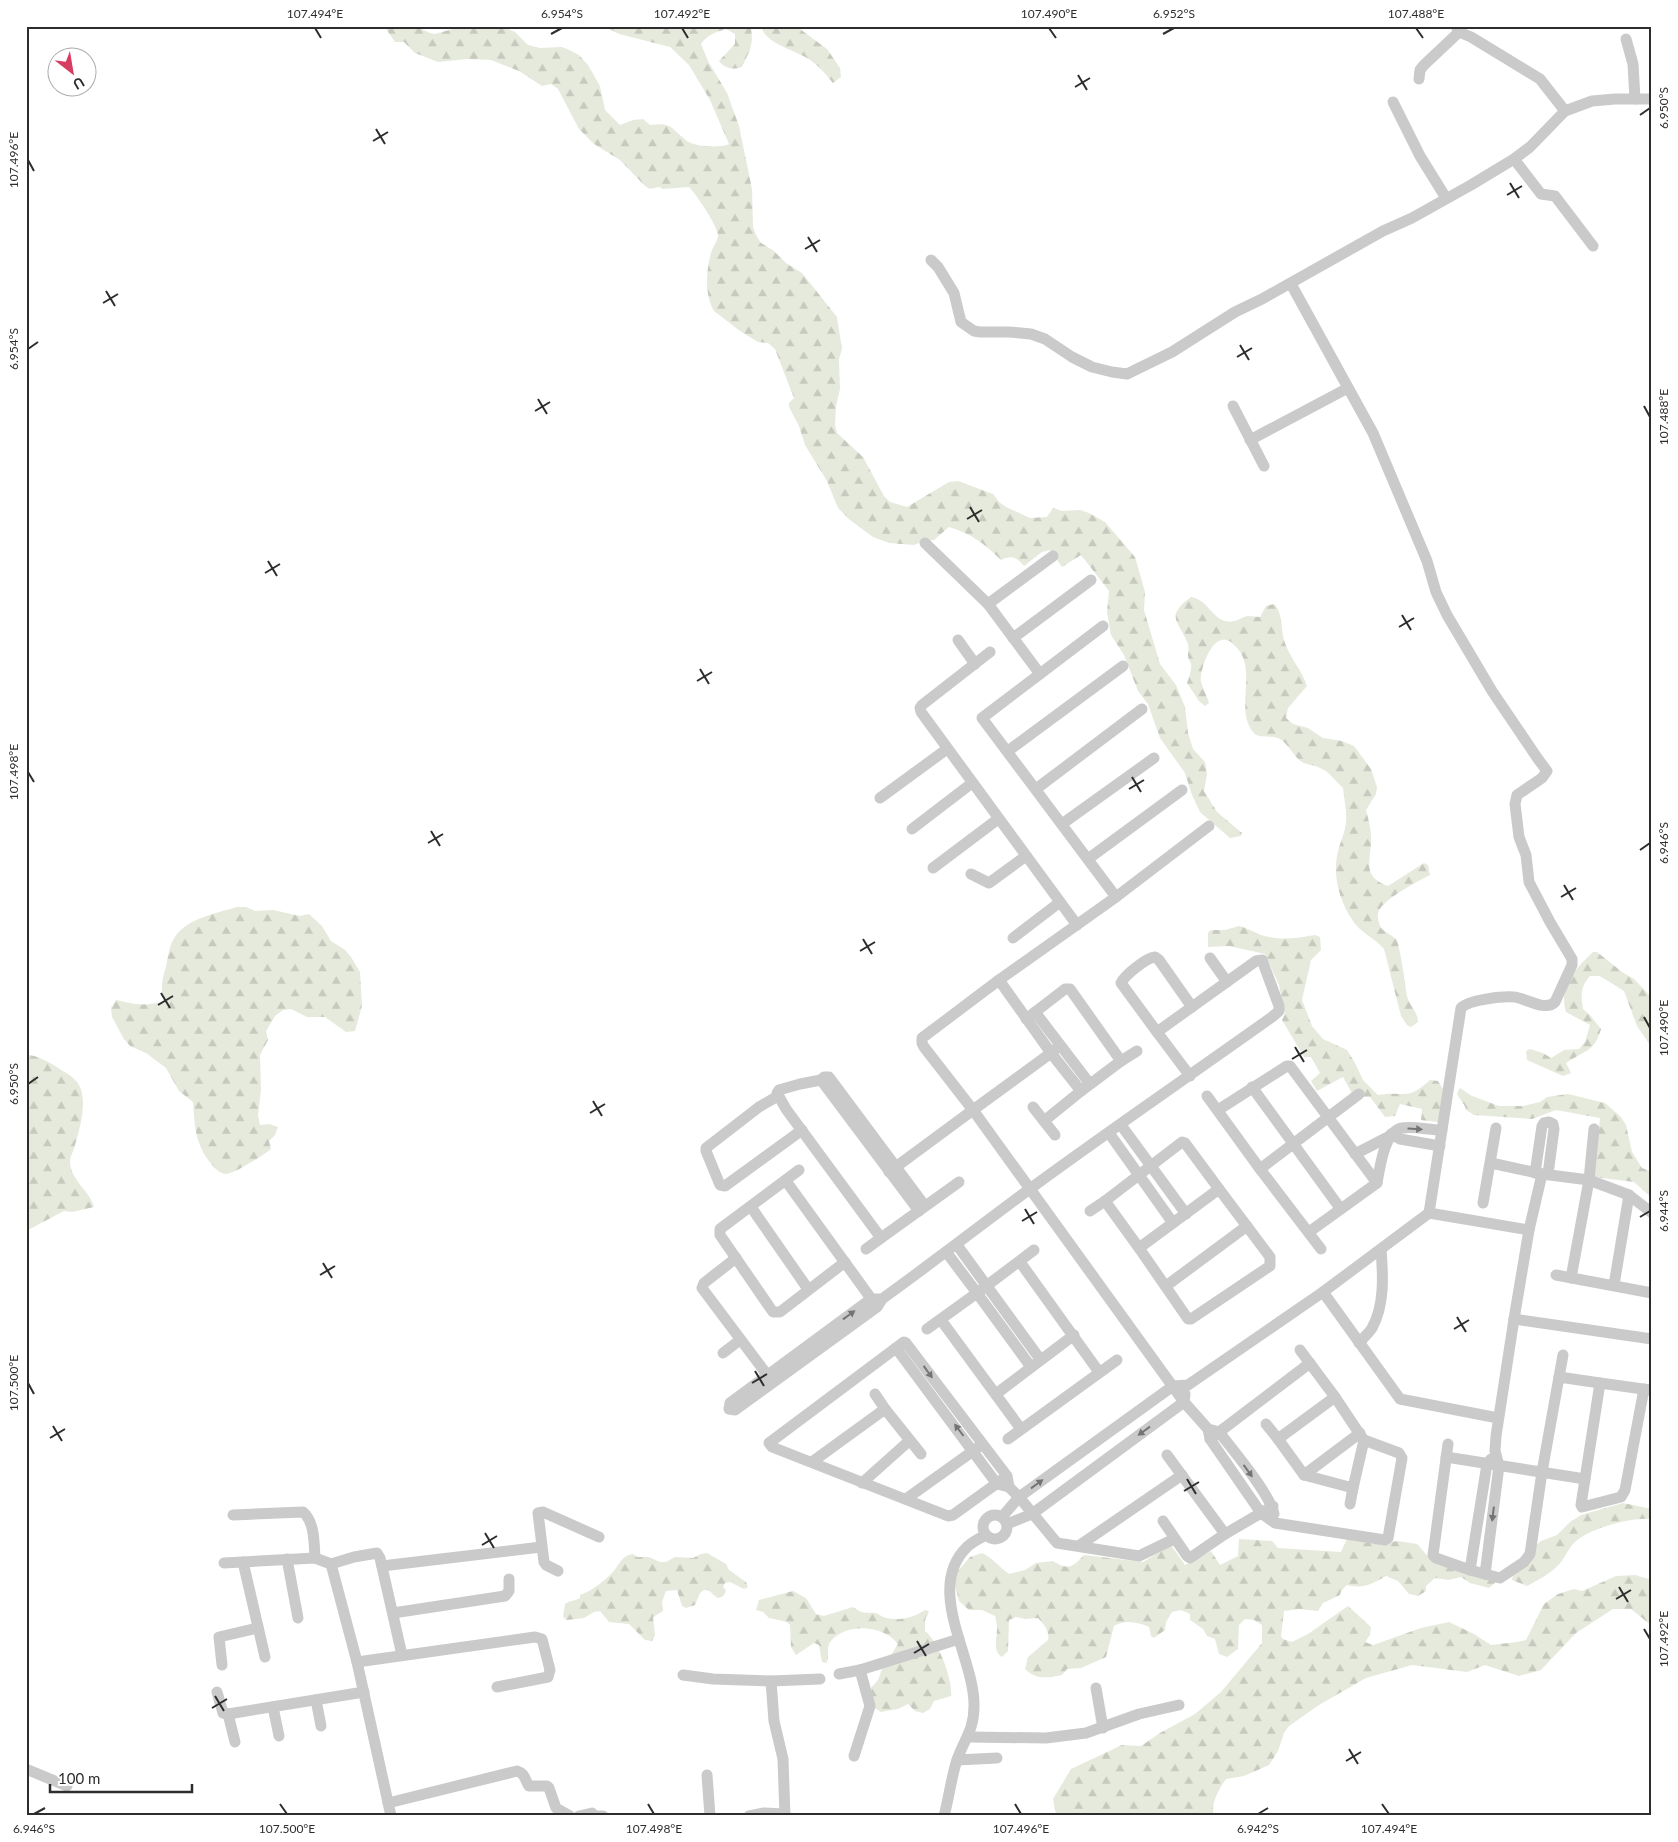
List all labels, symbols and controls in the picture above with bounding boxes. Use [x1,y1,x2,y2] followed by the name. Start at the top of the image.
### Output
[287,6,343,21] text: 107.494°E
[541,6,583,21] text: 6.954°S
[654,6,710,21] text: 107.492°E
[1021,6,1077,21] text: 107.490°E
[1153,6,1195,21] text: 6.952°S
[1388,6,1444,21] text: 107.488°E
[48,48,98,98] north arrow
[70,74,88,94] text: U
[1656,87,1671,129] text: 6.950°S
[6,132,21,188] text: 107.496°E
[6,328,21,370] text: 6.954°S
[1656,389,1671,445] text: 107.488°E
[6,744,21,800] text: 107.498°E
[1656,822,1671,864] text: 6.946°S
[1656,1000,1671,1056] text: 107.490°E
[6,1063,21,1105] text: 6.950°S
[1408,1125,1424,1133] one-way arrow
[1656,1190,1671,1232] text: 6.944°S
[842,1310,855,1321] one-way arrow
[6,1355,21,1411] text: 107.500°E
[923,1365,933,1379] one-way arrow
[953,1424,964,1437] one-way arrow
[1138,1425,1151,1436] one-way arrow
[1243,1464,1254,1477] one-way arrow
[1030,1479,1044,1489] one-way arrow
[1489,1506,1497,1522] one-way arrow
[1656,1611,1671,1667] text: 107.492°E
[50,1762,192,1794] scale bar
[58,1769,100,1787] text: 100 m
[13,1821,55,1836] text: 6.946°S
[259,1821,315,1836] text: 107.500°E
[626,1821,682,1836] text: 107.498°E
[993,1821,1049,1836] text: 107.496°E
[1237,1821,1279,1836] text: 6.942°S
[1361,1821,1417,1836] text: 107.494°E

